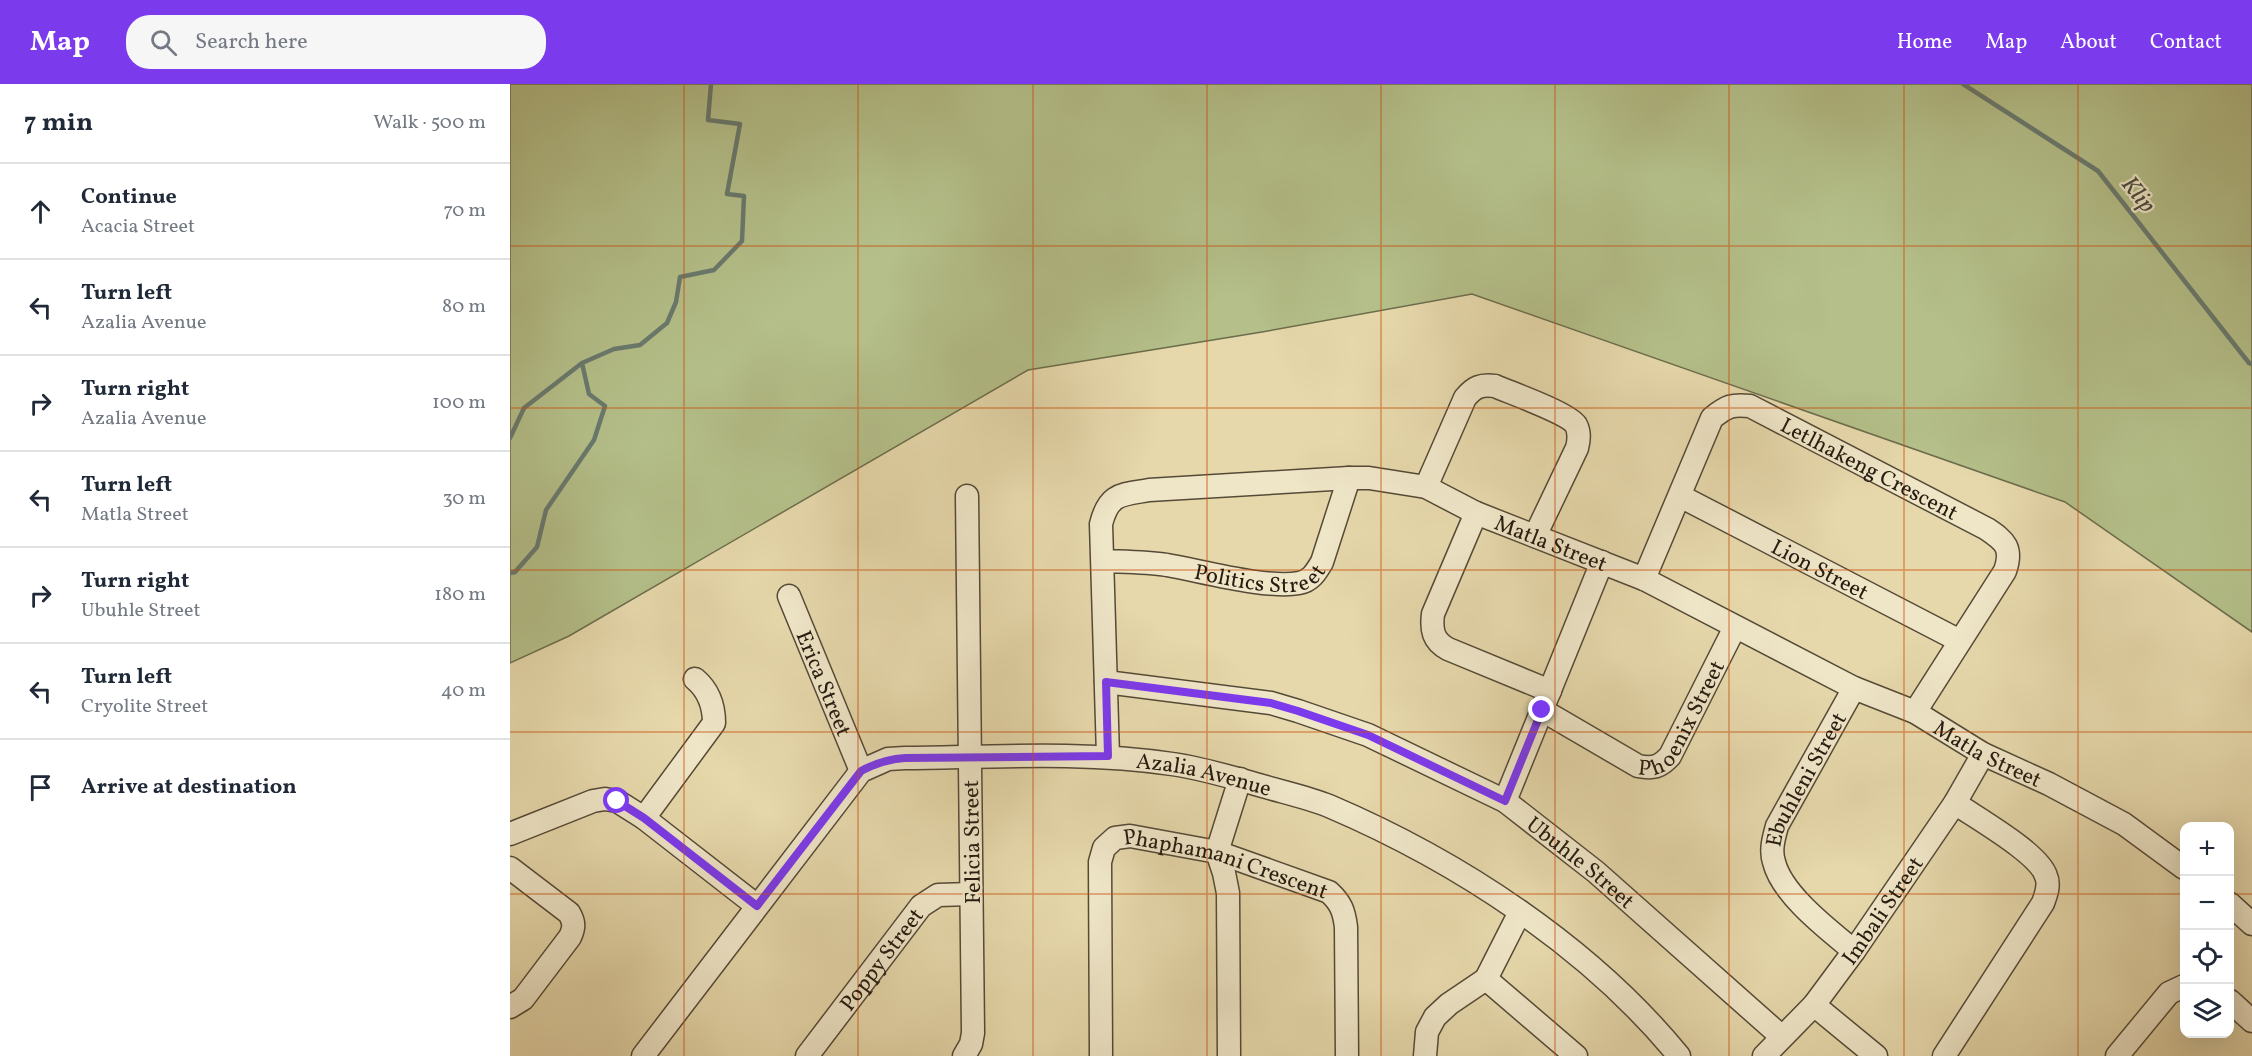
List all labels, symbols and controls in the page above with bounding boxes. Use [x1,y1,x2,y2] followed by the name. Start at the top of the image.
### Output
[126,15,546,69] search box
[30,23,90,62] text: Map
[147,26,180,59] icon: search
[195,27,308,58] text: Search here
[1897,28,1952,57] text: Home
[1985,28,2027,57] text: Map
[2060,28,2117,57] text: About
[2150,28,2222,57] text: Contact
[24,105,93,141] text: 7 min
[373,109,486,137] text: Walk · 500 m
[2112,170,2163,221] water label: Klip
[81,182,177,213] text: Continue
[24,195,57,228] icon: ahead
[443,197,486,225] text: 70 m
[81,213,195,241] text: Acacia Street
[81,278,172,309] text: Turn left
[24,291,57,324] icon: left
[442,293,486,321] text: 80 m
[81,309,206,337] text: Azalia Avenue
[81,374,189,405] text: Turn right
[24,387,57,420] icon: right
[432,389,486,417] text: 100 m
[81,405,206,433] text: Azalia Avenue
[1774,411,1963,529] street label: Letlhakeng Crescent
[81,470,172,501] text: Turn left
[24,483,57,516] icon: left
[442,485,486,513] text: 30 m
[81,501,189,529] text: Matla Street
[1489,509,1611,581] street label: Matla Street
[1765,533,1874,609] street label: Lion Street
[1191,558,1335,602] street label: Politics Street
[81,566,189,597] text: Turn right
[24,579,57,612] icon: right
[434,581,486,609] text: 180 m
[81,597,201,625] text: Ubuhle Street
[787,626,858,742] street label: Erica Street
[1637,655,1734,786] street label: Phoenix Street
[81,662,172,693] text: Turn left
[24,675,57,708] icon: left
[441,677,486,705] text: 40 m
[81,693,208,721] text: Cryolite Street
[1528,696,1554,722] route end
[1760,707,1856,850] street label: Ebuhleni Street
[1927,714,2046,797] street label: Matla Street
[1135,747,1275,806] street label: Azalia Avenue
[24,771,57,804] icon: arrive
[81,772,297,803] text: Arrive at destination
[957,779,990,904] street label: Felicia Street
[603,787,629,813] route start
[1519,810,1641,917] street label: Ubuhle Street
[1121,822,1332,908] street label: Phaphamani Crescent
[2180,822,2234,1038] map controls
[2180,822,2234,876] button: +
[1836,851,1932,973] street label: Imbali Street
[2180,876,2234,930] button: −
[833,902,932,1018] street label: Poppy Street
[2180,930,2234,984] button: locate
[2180,984,2234,1038] button: layers

